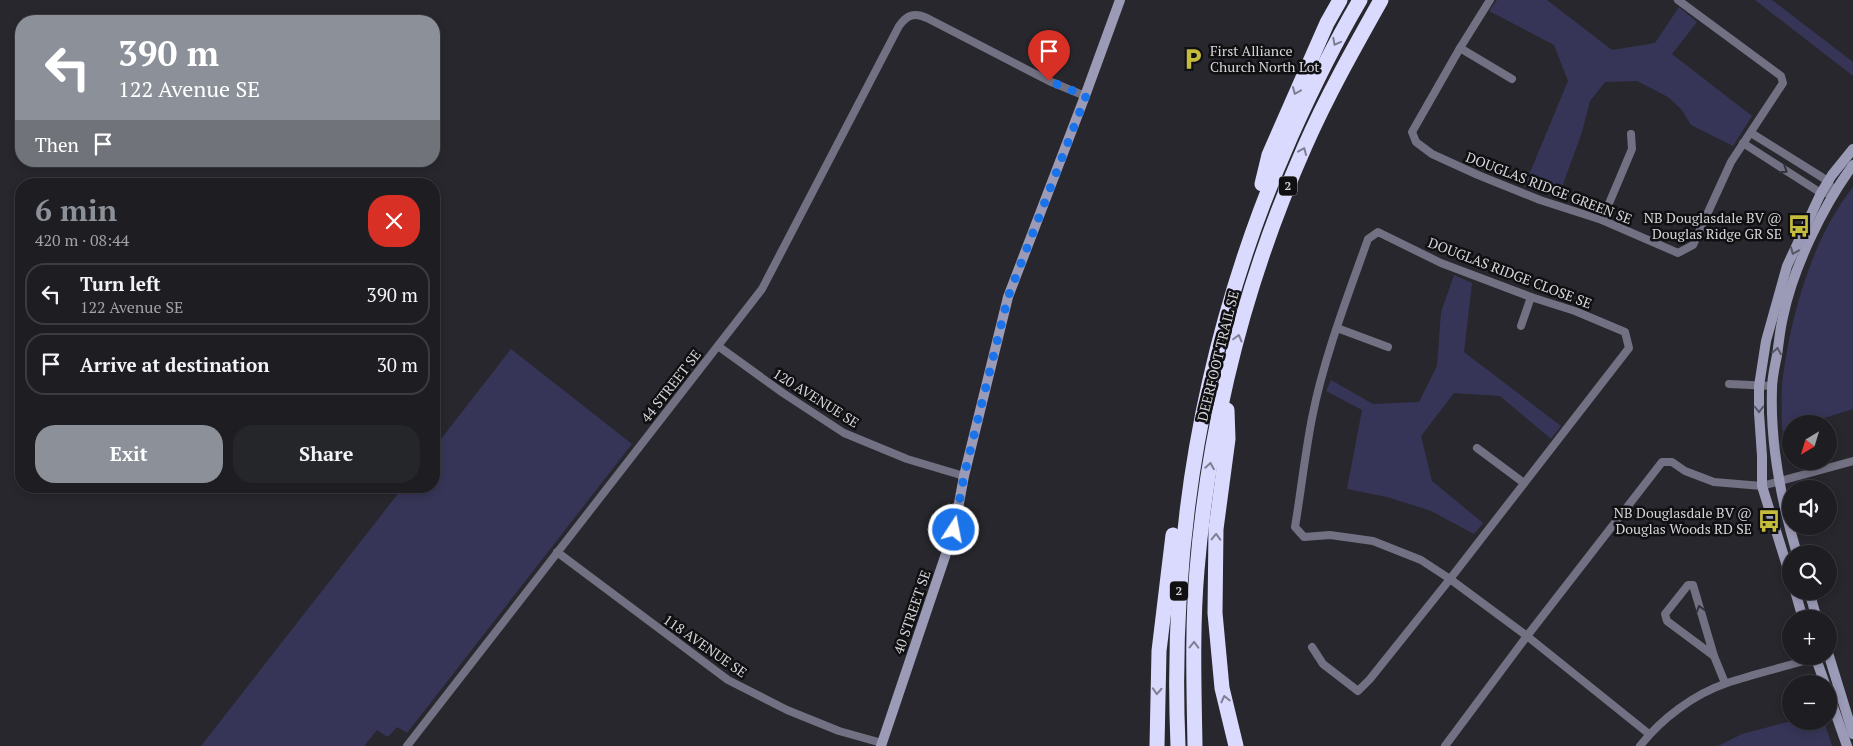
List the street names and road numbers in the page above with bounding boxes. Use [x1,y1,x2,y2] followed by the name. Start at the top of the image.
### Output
[1463,147,1635,228] street label: DOUGLAS RIDGE GREEN SE
[1279,177,1297,196] road number: 2
[1426,233,1595,313] street label: DOUGLAS RIDGE CLOSE SE
[1192,289,1243,423] street label: DEERFOOT TRAIL SE
[636,345,705,426] street label: 44 STREET SE
[770,363,863,432] street label: 120 AVENUE SE
[888,567,935,656] street label: 40 STREET SE
[1170,582,1188,600] road number: 2
[660,610,751,682] street label: 118 AVENUE SE

